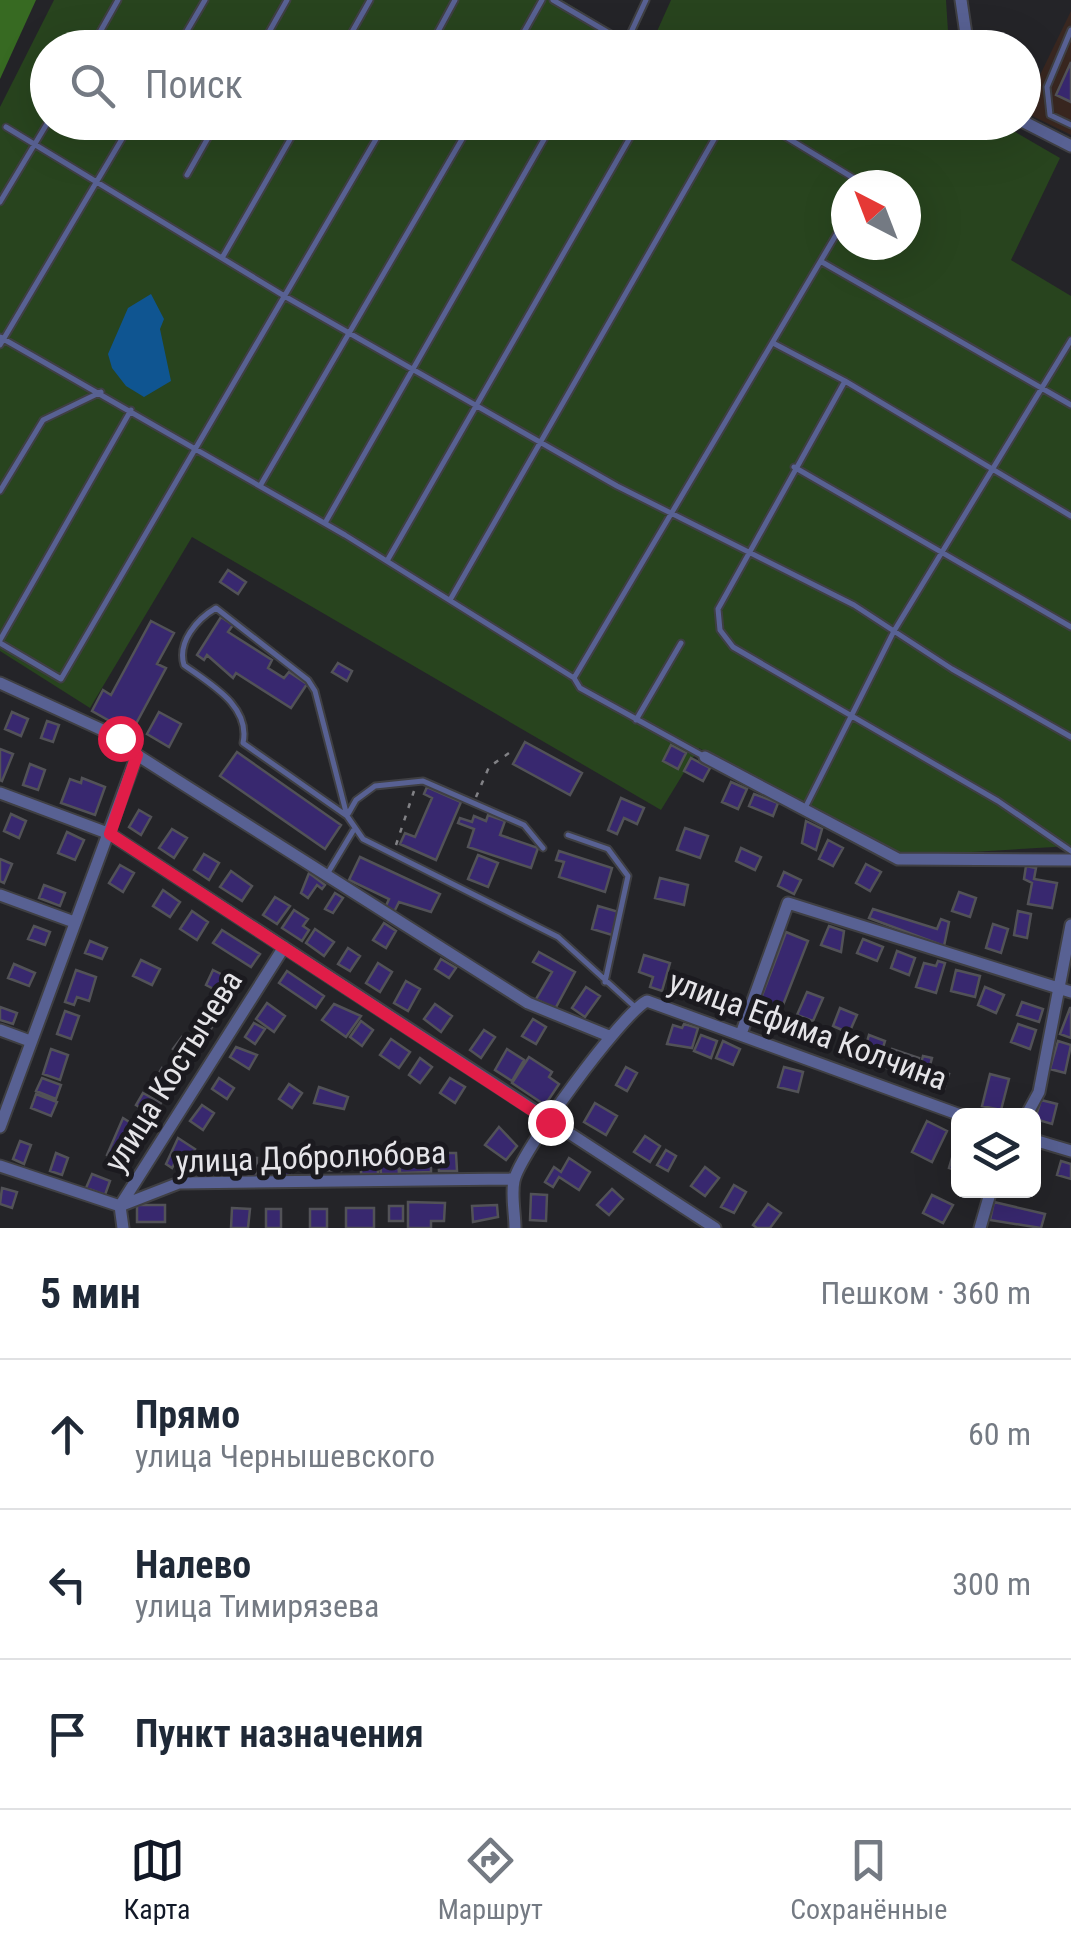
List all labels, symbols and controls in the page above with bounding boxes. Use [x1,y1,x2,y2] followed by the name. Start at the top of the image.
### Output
[30,30,1041,140] search box
[65,58,120,113] icon: search
[145,63,243,107] text: Поиск
[831,170,921,260] north arrow
[98,716,144,762] route start
[664,962,952,1098] street label: улица Ефима Колчина
[96,963,250,1179] street label: улица Костычева
[528,1100,574,1146] route end
[951,1108,1041,1198] map controls
[951,1108,1041,1198] button: layers
[175,1133,447,1181] street label: улица Добролюбова
[40,1269,141,1318] text: 5 мин
[821,1274,1031,1312] text: Пешком · 360 m
[135,1393,240,1437] text: Прямо
[40,1407,95,1462] icon: ahead
[968,1415,1031,1453] text: 60 m
[135,1437,435,1475] text: улица Чернышевского
[135,1543,251,1587] text: Налево
[40,1557,95,1612] icon: left
[952,1565,1031,1603] text: 300 m
[135,1587,379,1625] text: улица Тимирязева
[40,1707,95,1762] icon: arrive
[135,1712,424,1756] text: Пункт назначения
[124,1833,191,1926] tab: Карта
[438,1833,543,1926] tab: Маршрут
[790,1833,947,1926] tab: Сохранённые

